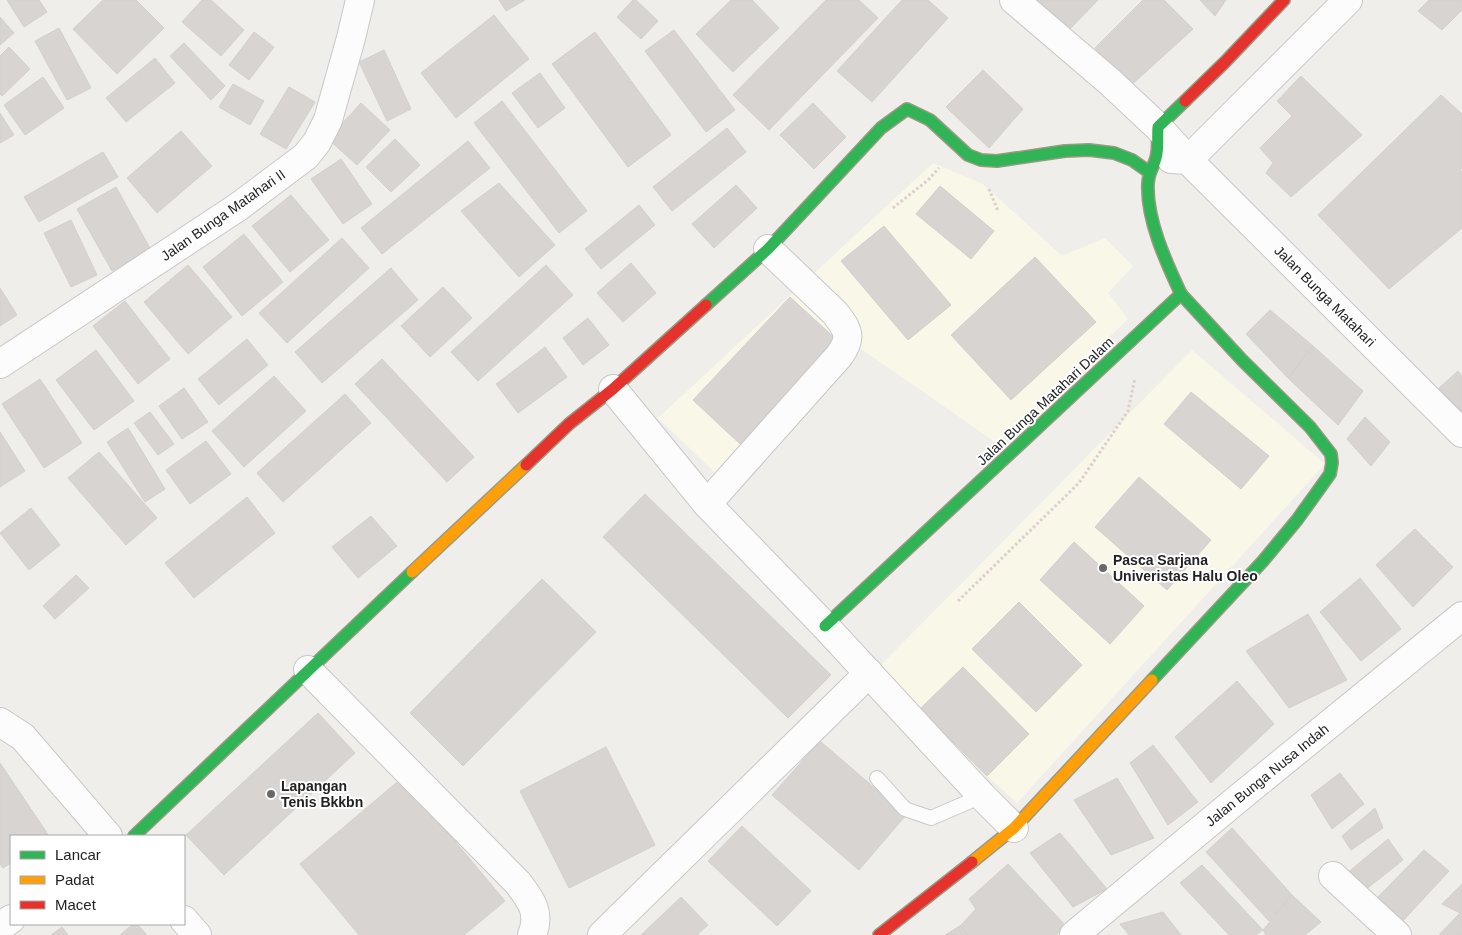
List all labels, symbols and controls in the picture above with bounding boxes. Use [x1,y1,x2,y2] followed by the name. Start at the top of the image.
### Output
[158,166,288,264] street label: Jalan Bunga Matahari II
[1271,242,1379,350] street label: Jalan Bunga Matahari
[974,334,1116,468] street label: Jalan Bunga Matahari Dalam
[1113,552,1258,584] place label: Pasca Sarjana Univeristas Halu Oleo
[1097,562,1109,574] marker: Pasca Sarjana Univeristas Halu Oleo
[1202,721,1332,829] street label: Jalan Bunga Nusa Indah
[281,778,363,810] place label: Lapangan Tenis Bkkbn
[265,788,277,800] marker: Lapangan Tenis Bkkbn
[10,835,185,925] legend
[55,846,101,863] text: Lancar
[55,871,95,888] text: Padat
[55,896,97,913] text: Macet

